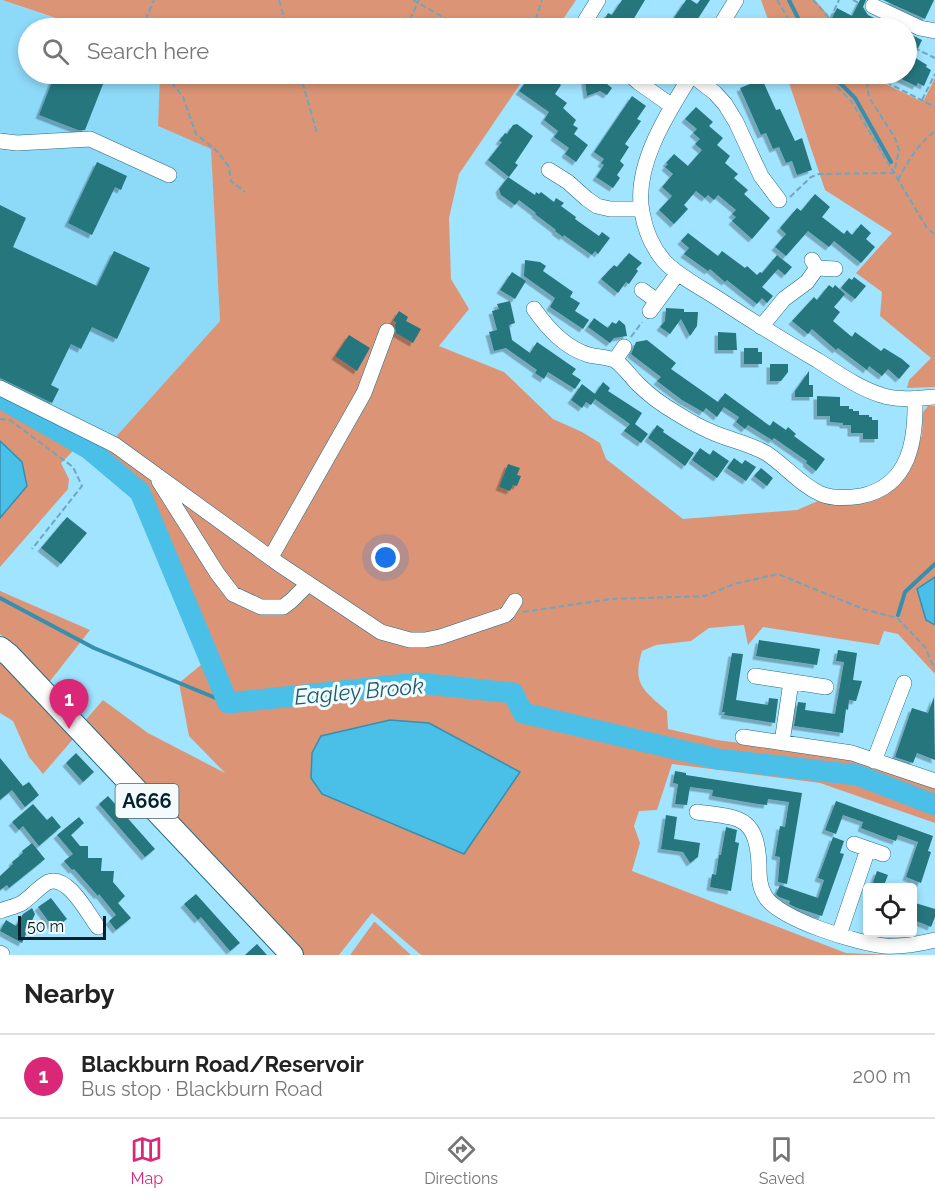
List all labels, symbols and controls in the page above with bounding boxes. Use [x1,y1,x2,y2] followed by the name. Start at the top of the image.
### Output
[18,18,917,84] search box
[39,35,72,68] icon: search
[87,38,209,64] text: Search here
[371,543,400,572] your location
[293,672,425,710] water label: Eagley Brook
[50,680,88,729] pin: 1
[116,784,178,818] road number: A666
[863,883,917,937] map controls
[863,883,917,937] button: locate
[18,913,106,940] scale bar
[27,917,64,936] text: 50 m
[24,979,114,1009] text: Nearby
[81,1051,364,1077] text: Blackburn Road/Reservoir
[39,1064,48,1088] text: 1
[853,1064,911,1088] text: 200 m
[81,1077,323,1101] text: Bus stop · Blackburn Road
[130,1133,163,1188] tab: Map
[424,1133,498,1188] tab: Directions
[759,1133,805,1188] tab: Saved

